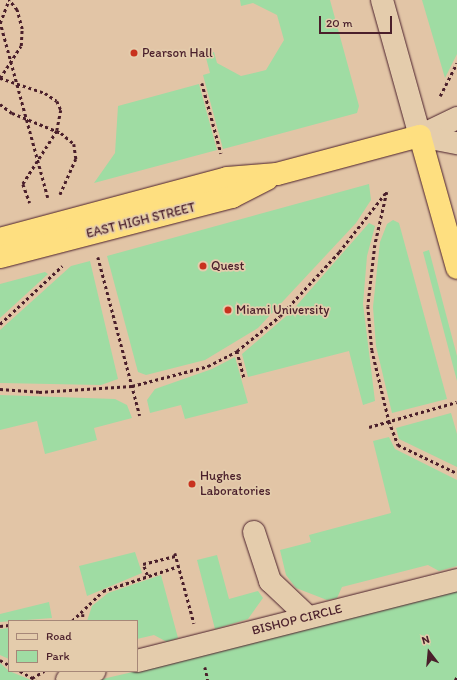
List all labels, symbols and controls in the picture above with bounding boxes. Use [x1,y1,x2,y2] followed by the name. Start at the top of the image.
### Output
[321,8,394,34] scale bar
[326,16,353,30] text: 20 m
[142,45,213,61] place label: Pearson Hall
[129,48,139,58] marker: Pearson Hall
[85,200,197,242] street label: EAST HIGH STREET
[211,258,244,274] place label: Quest
[198,261,208,271] marker: Quest
[236,302,330,318] place label: Miami University
[223,305,233,315] marker: Miami University
[200,469,270,500] place label: Hughes Laboratories
[187,479,197,489] marker: Hughes Laboratories
[250,601,344,639] street label: BISHOP CIRCLE
[8,620,138,672] legend
[46,629,72,643] text: Road
[409,632,449,672] north arrow
[420,633,431,647] text: N
[46,649,70,663] text: Park

